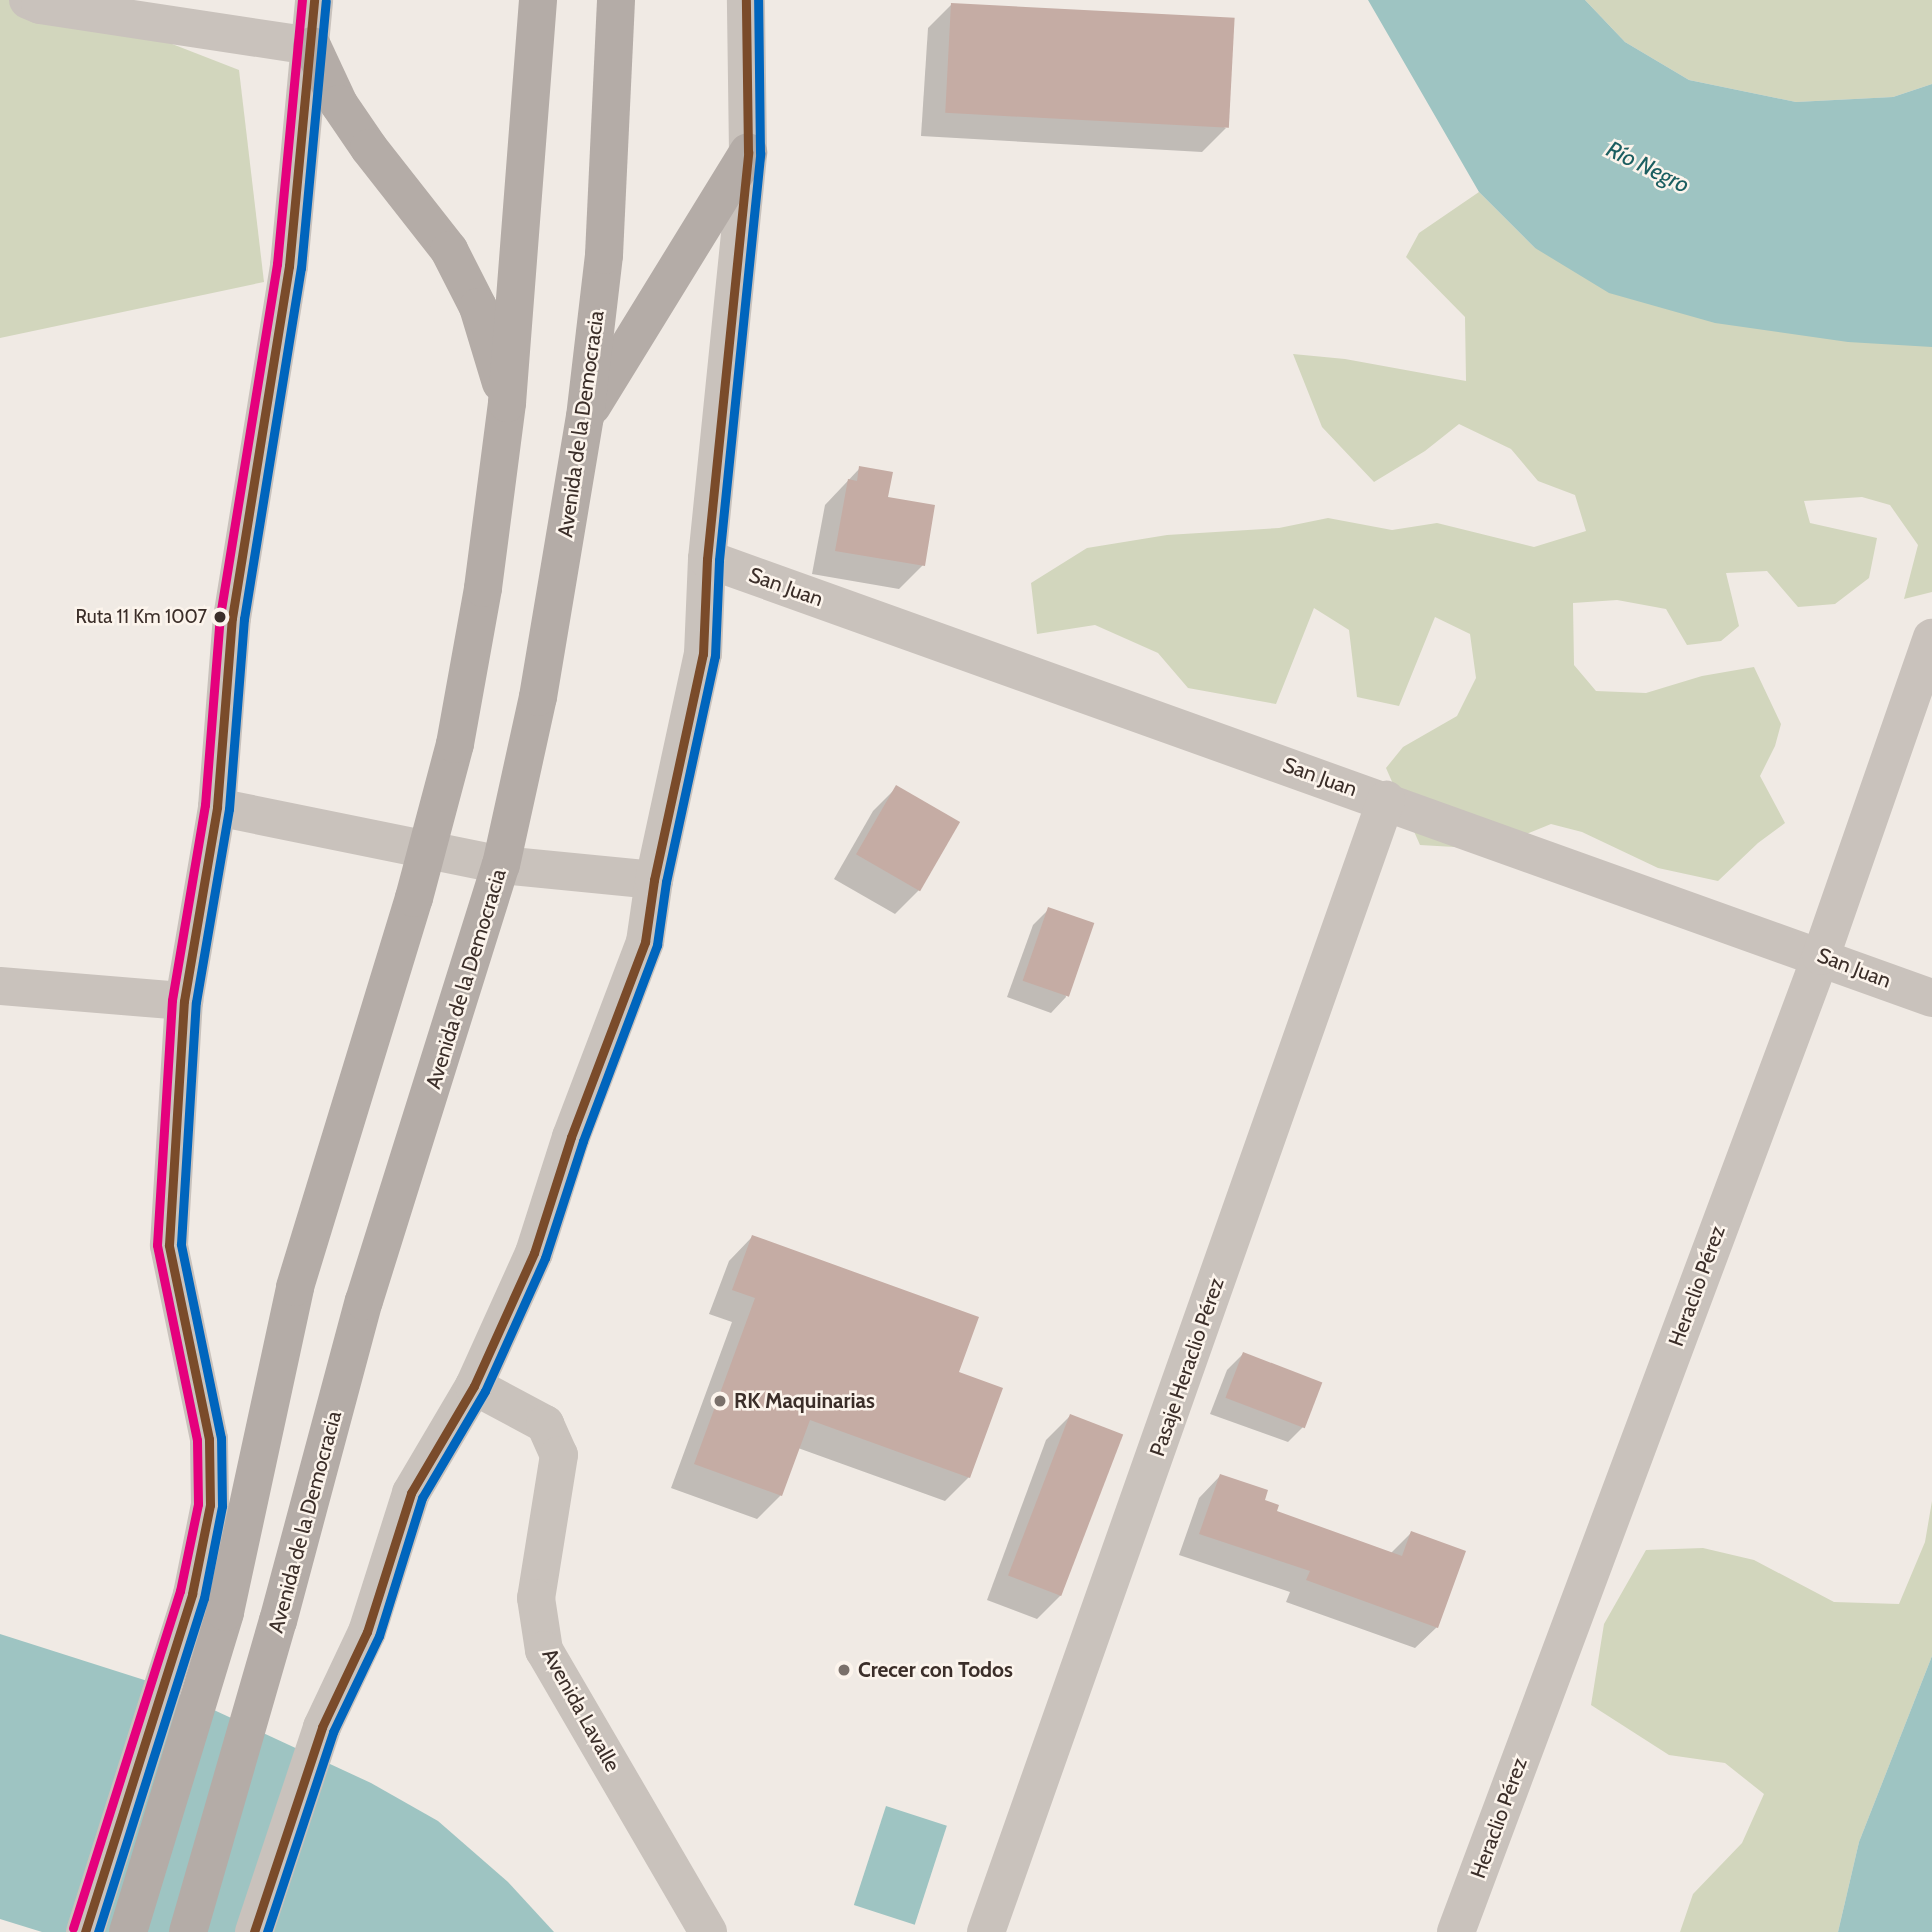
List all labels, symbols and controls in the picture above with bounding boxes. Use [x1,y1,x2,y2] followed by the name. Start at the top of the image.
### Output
[1602,135,1694,199] water label: Río Negro
[553,309,609,539] street label: Avenida de la Democracia
[746,562,826,612] street label: San Juan
[76,606,207,628] place label: Ruta 11 Km 1007
[213,610,227,624] marker: Ruta 11 Km 1007
[1280,752,1360,802] street label: San Juan
[421,866,511,1092] street label: Avenida de la Democracia
[1814,942,1894,994] street label: San Juan
[1664,1222,1730,1350] street label: Heraclio Pérez
[1145,1274,1229,1460] street label: Pasaje Heraclio Pérez
[734,1388,875,1414] place label: RK Maquinarias
[712,1393,728,1409] marker: RK Maquinarias
[263,1408,347,1636] street label: Avenida de la Democracia
[537,1644,625,1776] street label: Avenida Lavalle
[858,1657,1013,1683] place label: Crecer con Todos
[836,1662,852,1678] marker: Crecer con Todos
[1466,1754,1532,1882] street label: Heraclio Pérez

